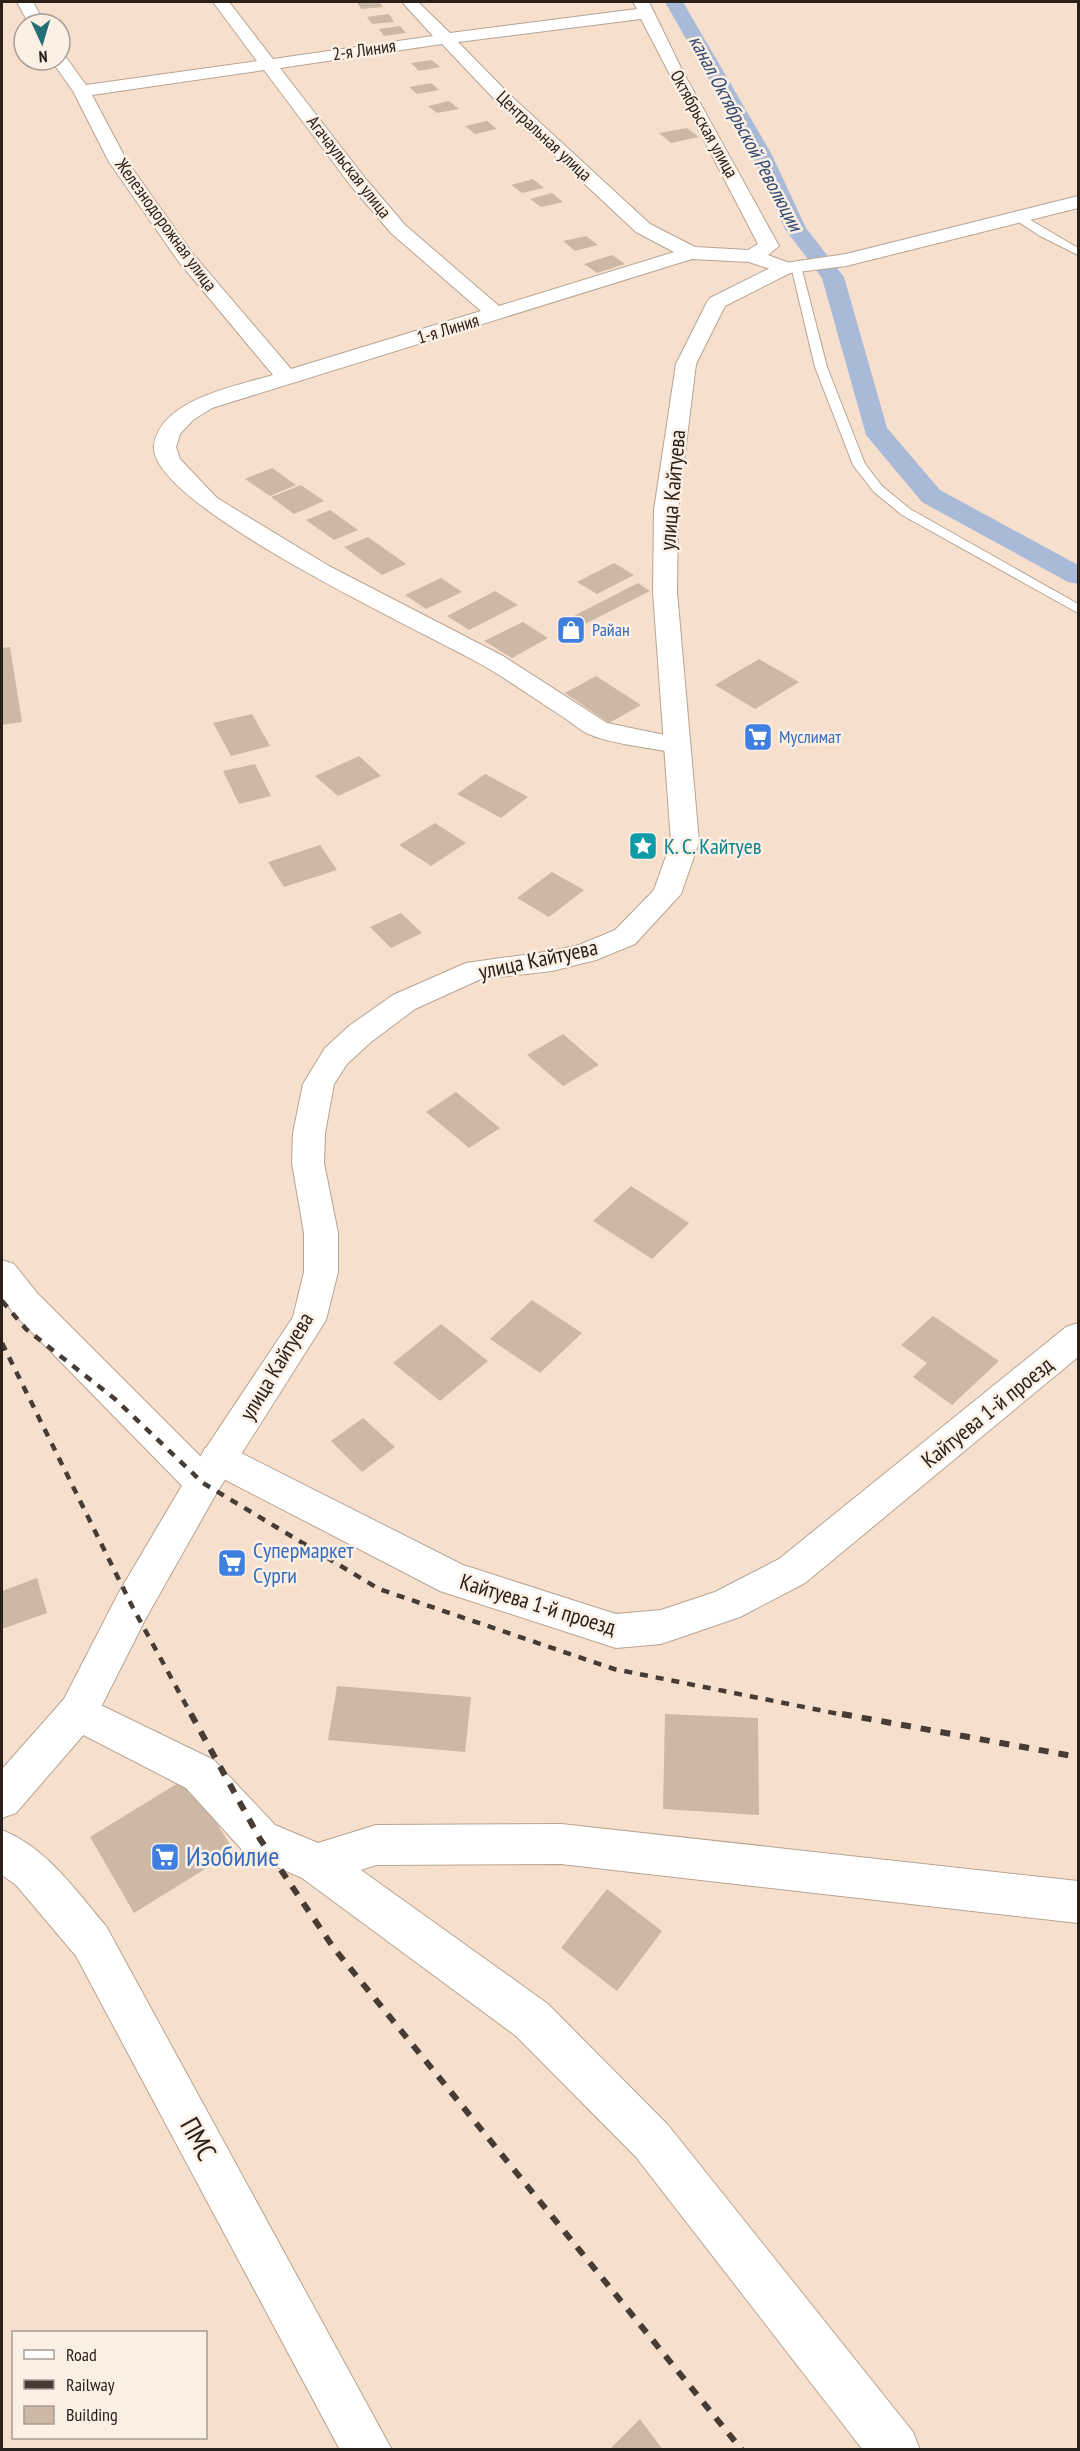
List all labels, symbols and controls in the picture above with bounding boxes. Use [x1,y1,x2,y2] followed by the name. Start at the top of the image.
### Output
[12,12,72,72] north arrow
[683,31,810,237] water label: канал Октябрьской Революции
[331,34,397,65] street label: 2-я Линия
[38,47,48,67] text: N
[665,66,744,182] street label: Октябрьская улица
[492,85,597,186] street label: Центральная улица
[302,111,397,223] street label: Агачаульская улица
[110,153,222,296] street label: Железнодорожная улица
[414,308,482,349] street label: 1-я Линия
[653,428,691,552] street label: улица Кайтуева
[555,614,587,646] shop icon: Райан
[592,618,630,641] place label: Райан
[742,721,774,753] supermarket icon: Муслимат
[779,725,841,748] place label: Муслимат
[627,830,659,862] place icon: К. С. Кайтуев
[664,832,762,860] place label: К. С. Кайтуев
[476,933,600,985] street label: улица Кайтуева
[233,1307,319,1425] street label: улица Кайтуева
[915,1350,1059,1474] street label: Кайтуева 1-й проезд
[253,1536,355,1589] place label: Супермаркет Сурги
[216,1547,248,1579] supermarket icon: Супермаркет Сурги
[457,1567,620,1641] street label: Кайтуева 1-й проезд
[186,1839,279,1873] place label: Изобилие
[149,1841,181,1873] supermarket icon: Изобилие
[173,2111,224,2166] street label: ПМС
[12,2331,207,2439] legend
[66,2343,97,2366] text: Road
[66,2373,115,2396] text: Railway
[66,2403,118,2426] text: Building

